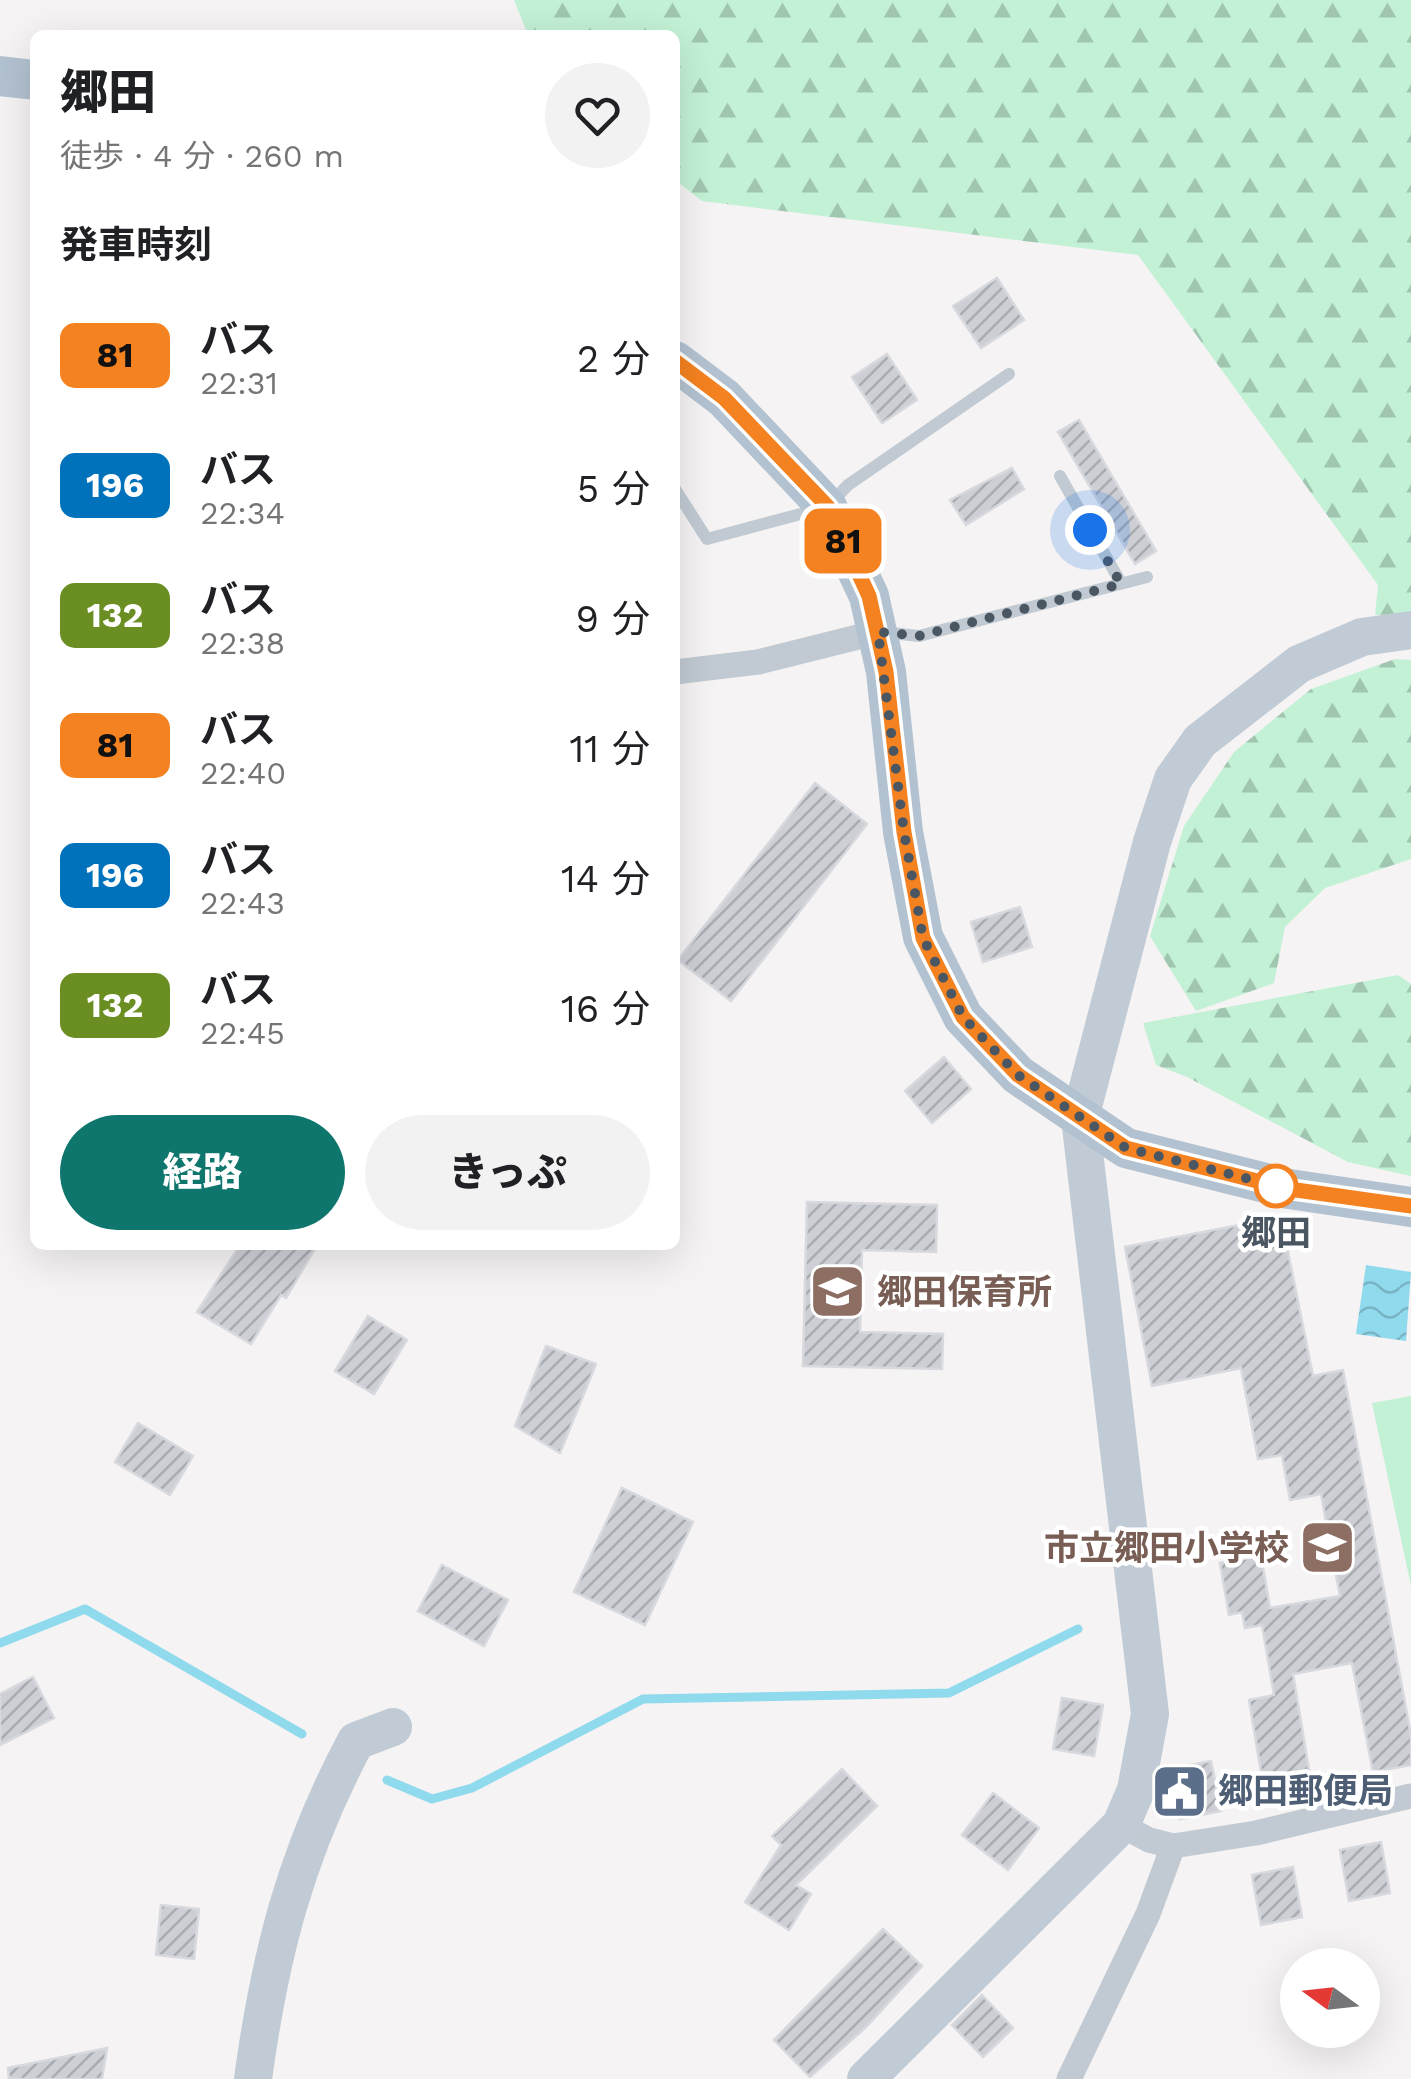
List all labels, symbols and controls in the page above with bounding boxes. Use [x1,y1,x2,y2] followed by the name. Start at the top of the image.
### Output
[545,63,650,168] button: heart
[60,64,156,121] text: 郷田
[60,137,344,175] text: 徒歩 · 4 分 · 260 m
[60,223,212,267] text: 発車時刻
[200,318,276,362] text: バス
[96,334,134,376] text: 81
[577,337,650,381] text: 2 分
[200,364,278,402] text: 22:31
[200,448,276,492] text: バス
[86,464,144,506] text: 196
[577,467,650,511] text: 5 分
[200,494,285,532] text: 22:34
[1065,505,1115,555] your location
[798,508,888,574] line badge: 81
[824,520,862,562] text: 81
[200,578,276,622] text: バス
[87,594,143,636] text: 132
[576,597,650,641] text: 9 分
[200,624,285,662] text: 22:38
[200,708,276,752] text: バス
[96,724,134,766] text: 81
[569,727,650,771] text: 11 分
[200,754,286,792] text: 22:40
[200,838,276,882] text: バス
[86,854,144,896] text: 196
[561,857,650,901] text: 14 分
[200,884,285,922] text: 22:43
[200,968,276,1012] text: バス
[87,984,143,1026] text: 132
[561,987,650,1031] text: 16 分
[200,1014,285,1052] text: 22:45
[60,1115,345,1230] button: 経路
[365,1115,650,1230] button: きっぷ
[1255,1165,1297,1207] marker: 郷田
[1241,1212,1311,1254] place label: 郷田
[808,1262,868,1322] school or university icon: 郷田保育所
[877,1271,1052,1313] place label: 郷田保育所
[1298,1518,1358,1578] school or university icon: 市立郷田小学校
[1044,1527,1289,1569] place label: 市立郷田小学校
[1149,1761,1209,1821] public building icon: 郷田郵便局
[1218,1770,1393,1812] place label: 郷田郵便局
[1280,1948,1380,2048] north arrow
[1280,1948,1380,2048] map controls

